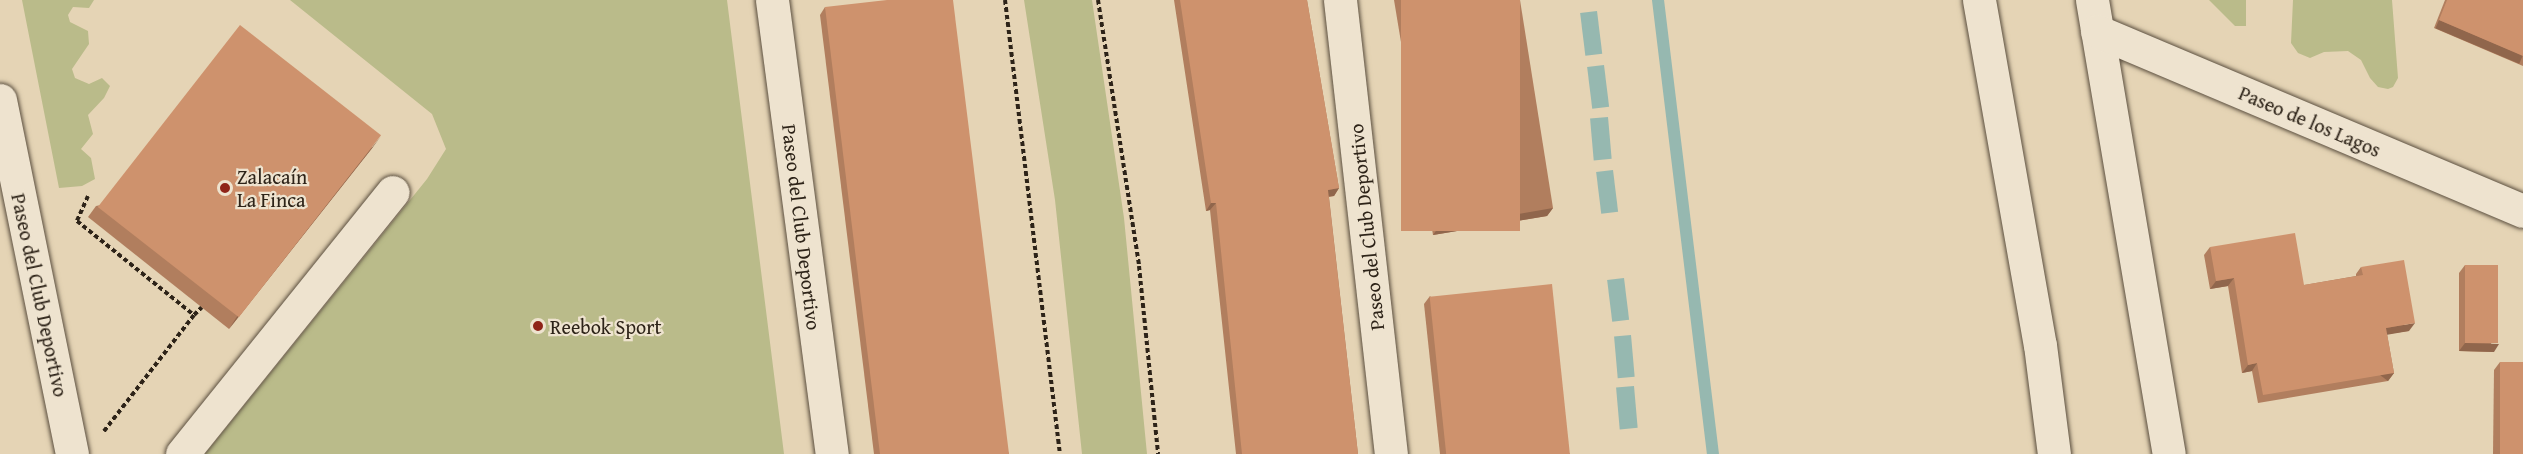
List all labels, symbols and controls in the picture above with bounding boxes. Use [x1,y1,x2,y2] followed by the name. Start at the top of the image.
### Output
[2235,80,2385,162] street label: Paseo de los Lagos
[777,123,827,331] street label: Paseo del Club Deportivo
[1343,123,1389,331] street label: Paseo del Club Deportivo
[237,164,307,211] place label: Zalacaín La Finca
[218,181,232,195] marker: Zalacaín La Finca
[7,191,73,399] street label: Paseo del Club Deportivo
[550,314,661,338] place label: Reebok Sport
[531,319,545,333] marker: Reebok Sport

